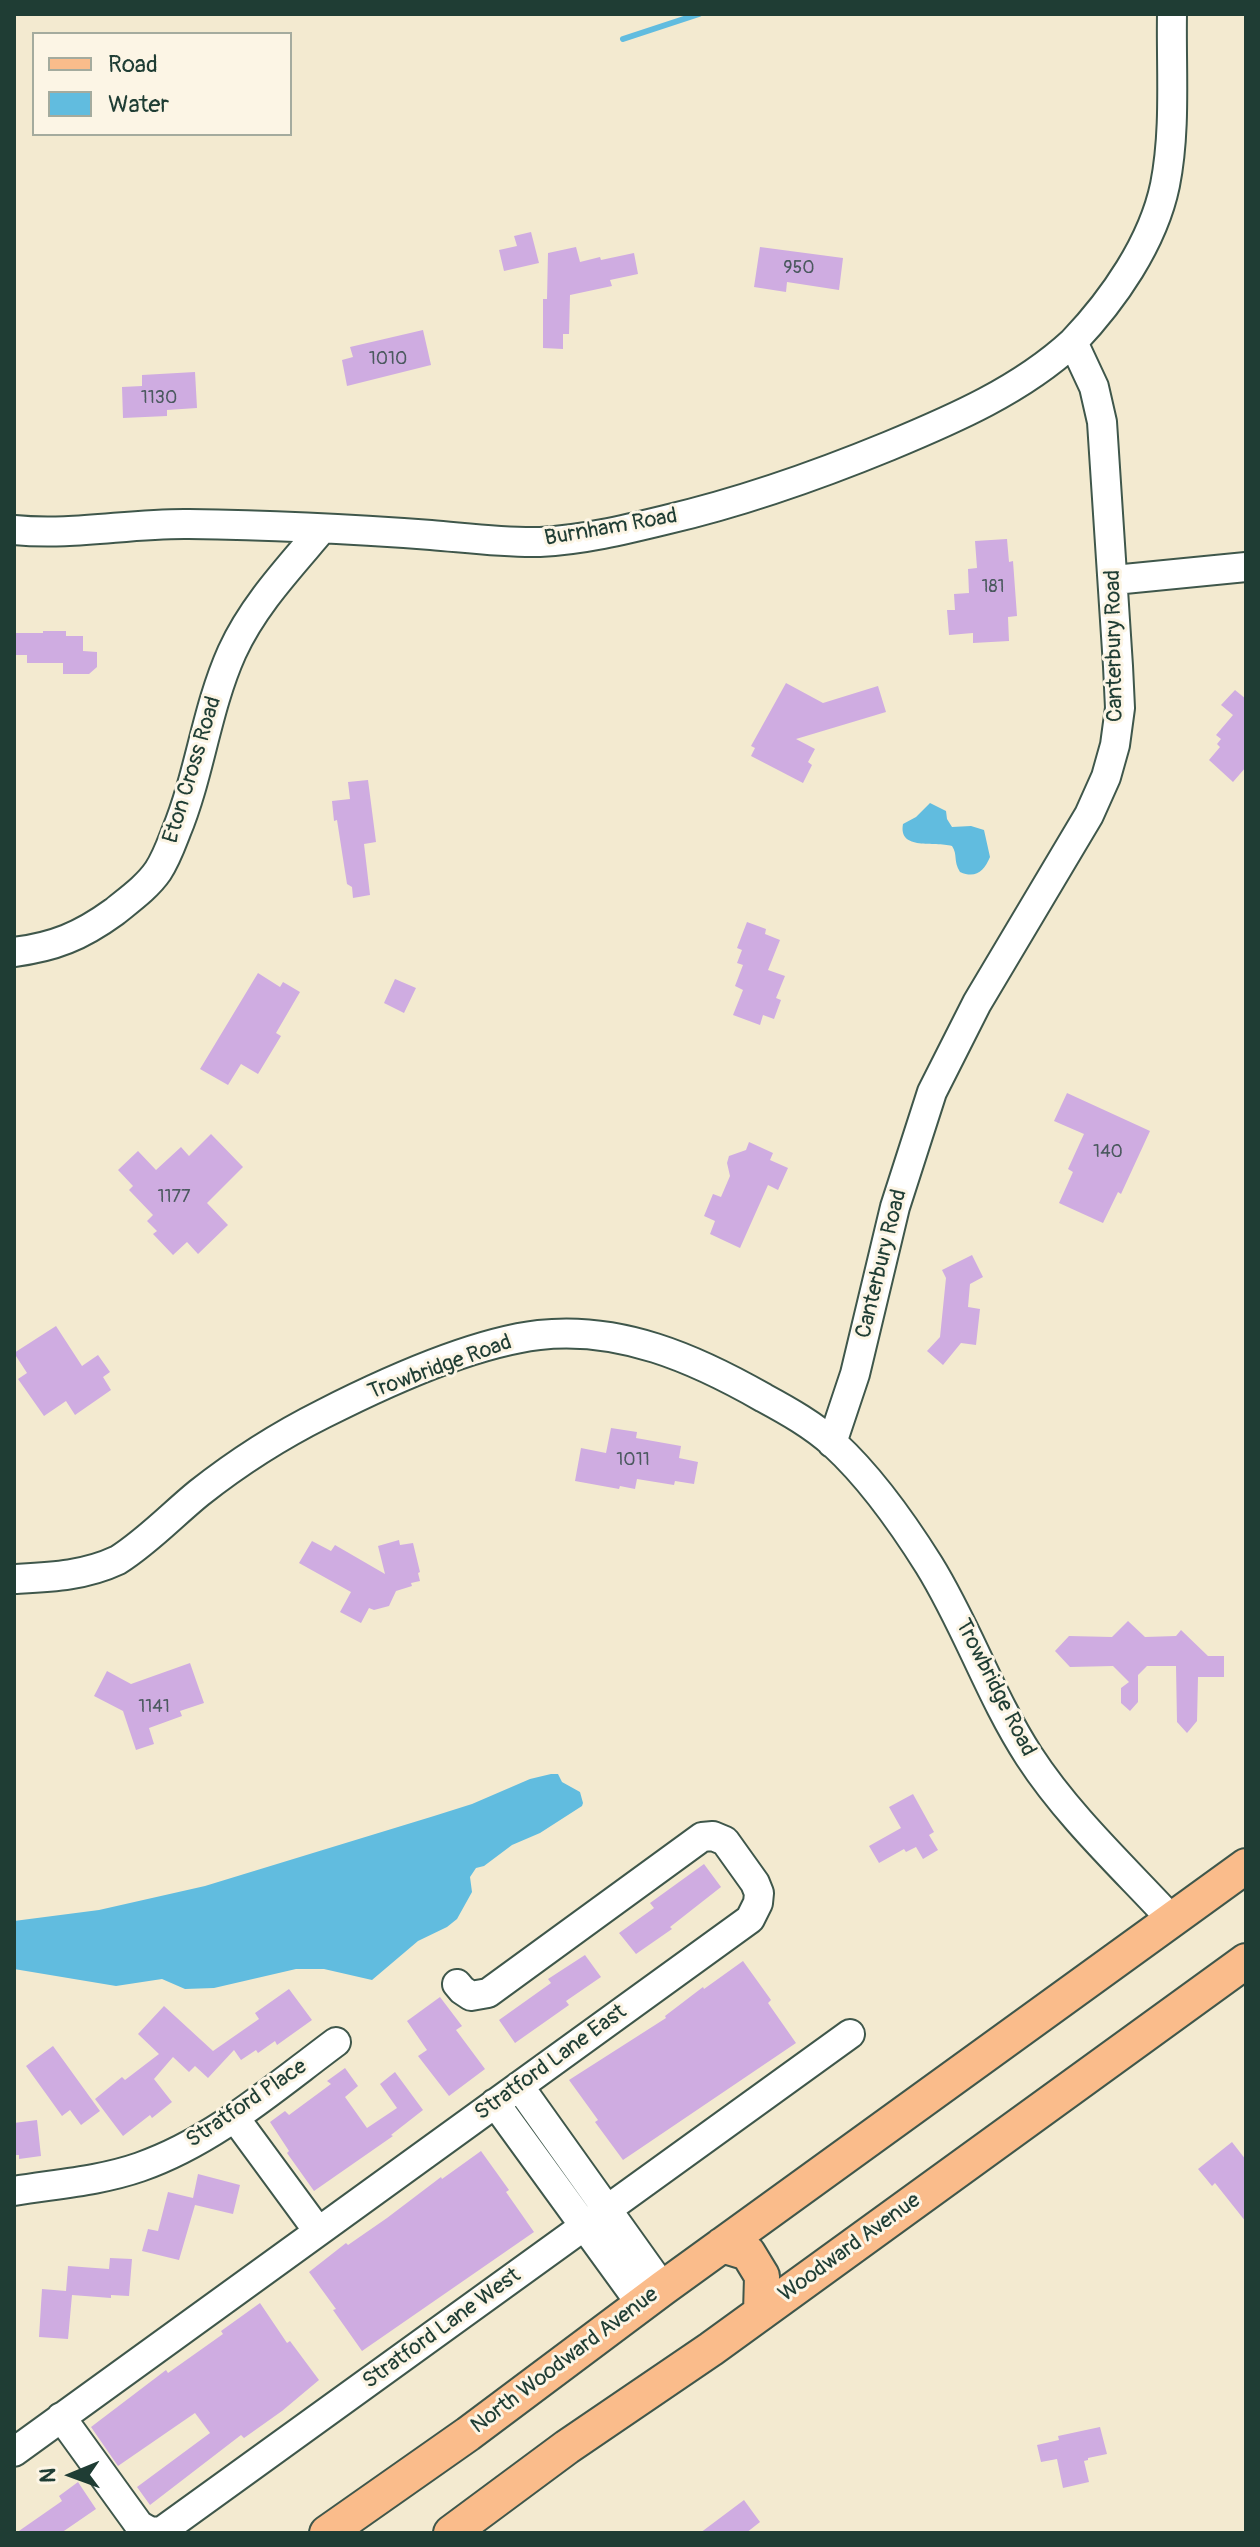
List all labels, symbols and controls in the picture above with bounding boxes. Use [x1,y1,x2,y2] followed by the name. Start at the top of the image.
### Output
[32,32,292,136] legend
[108,50,158,79] text: Road
[108,90,169,119] text: Water
[783,257,815,279] house number: 950
[369,348,407,370] house number: 1010
[141,387,177,409] house number: 1130
[543,503,679,553] street label: Burnham Road
[1100,570,1130,722] street label: Canterbury Road
[981,576,1005,598] house number: 181
[158,693,228,847] street label: Eton Cross Road
[1093,1141,1123,1163] house number: 140
[157,1186,191,1208] house number: 1177
[851,1187,913,1341] street label: Canterbury Road
[365,1330,515,1406] street label: Trowbridge Road
[616,1449,650,1471] house number: 1011
[949,1615,1041,1761] street label: Trowbridge Road
[138,1696,170,1718] house number: 1141
[470,1999,632,2127] street label: Stratford Lane East
[182,2054,312,2154] street label: Stratford Place
[774,2188,926,2308] street label: Woodward Avenue
[358,2263,526,2395] street label: Stratford Lane West
[466,2282,664,2440] street label: North Woodward Avenue
[32,2435,112,2515] north arrow
[34,2468,62,2483] text: N

